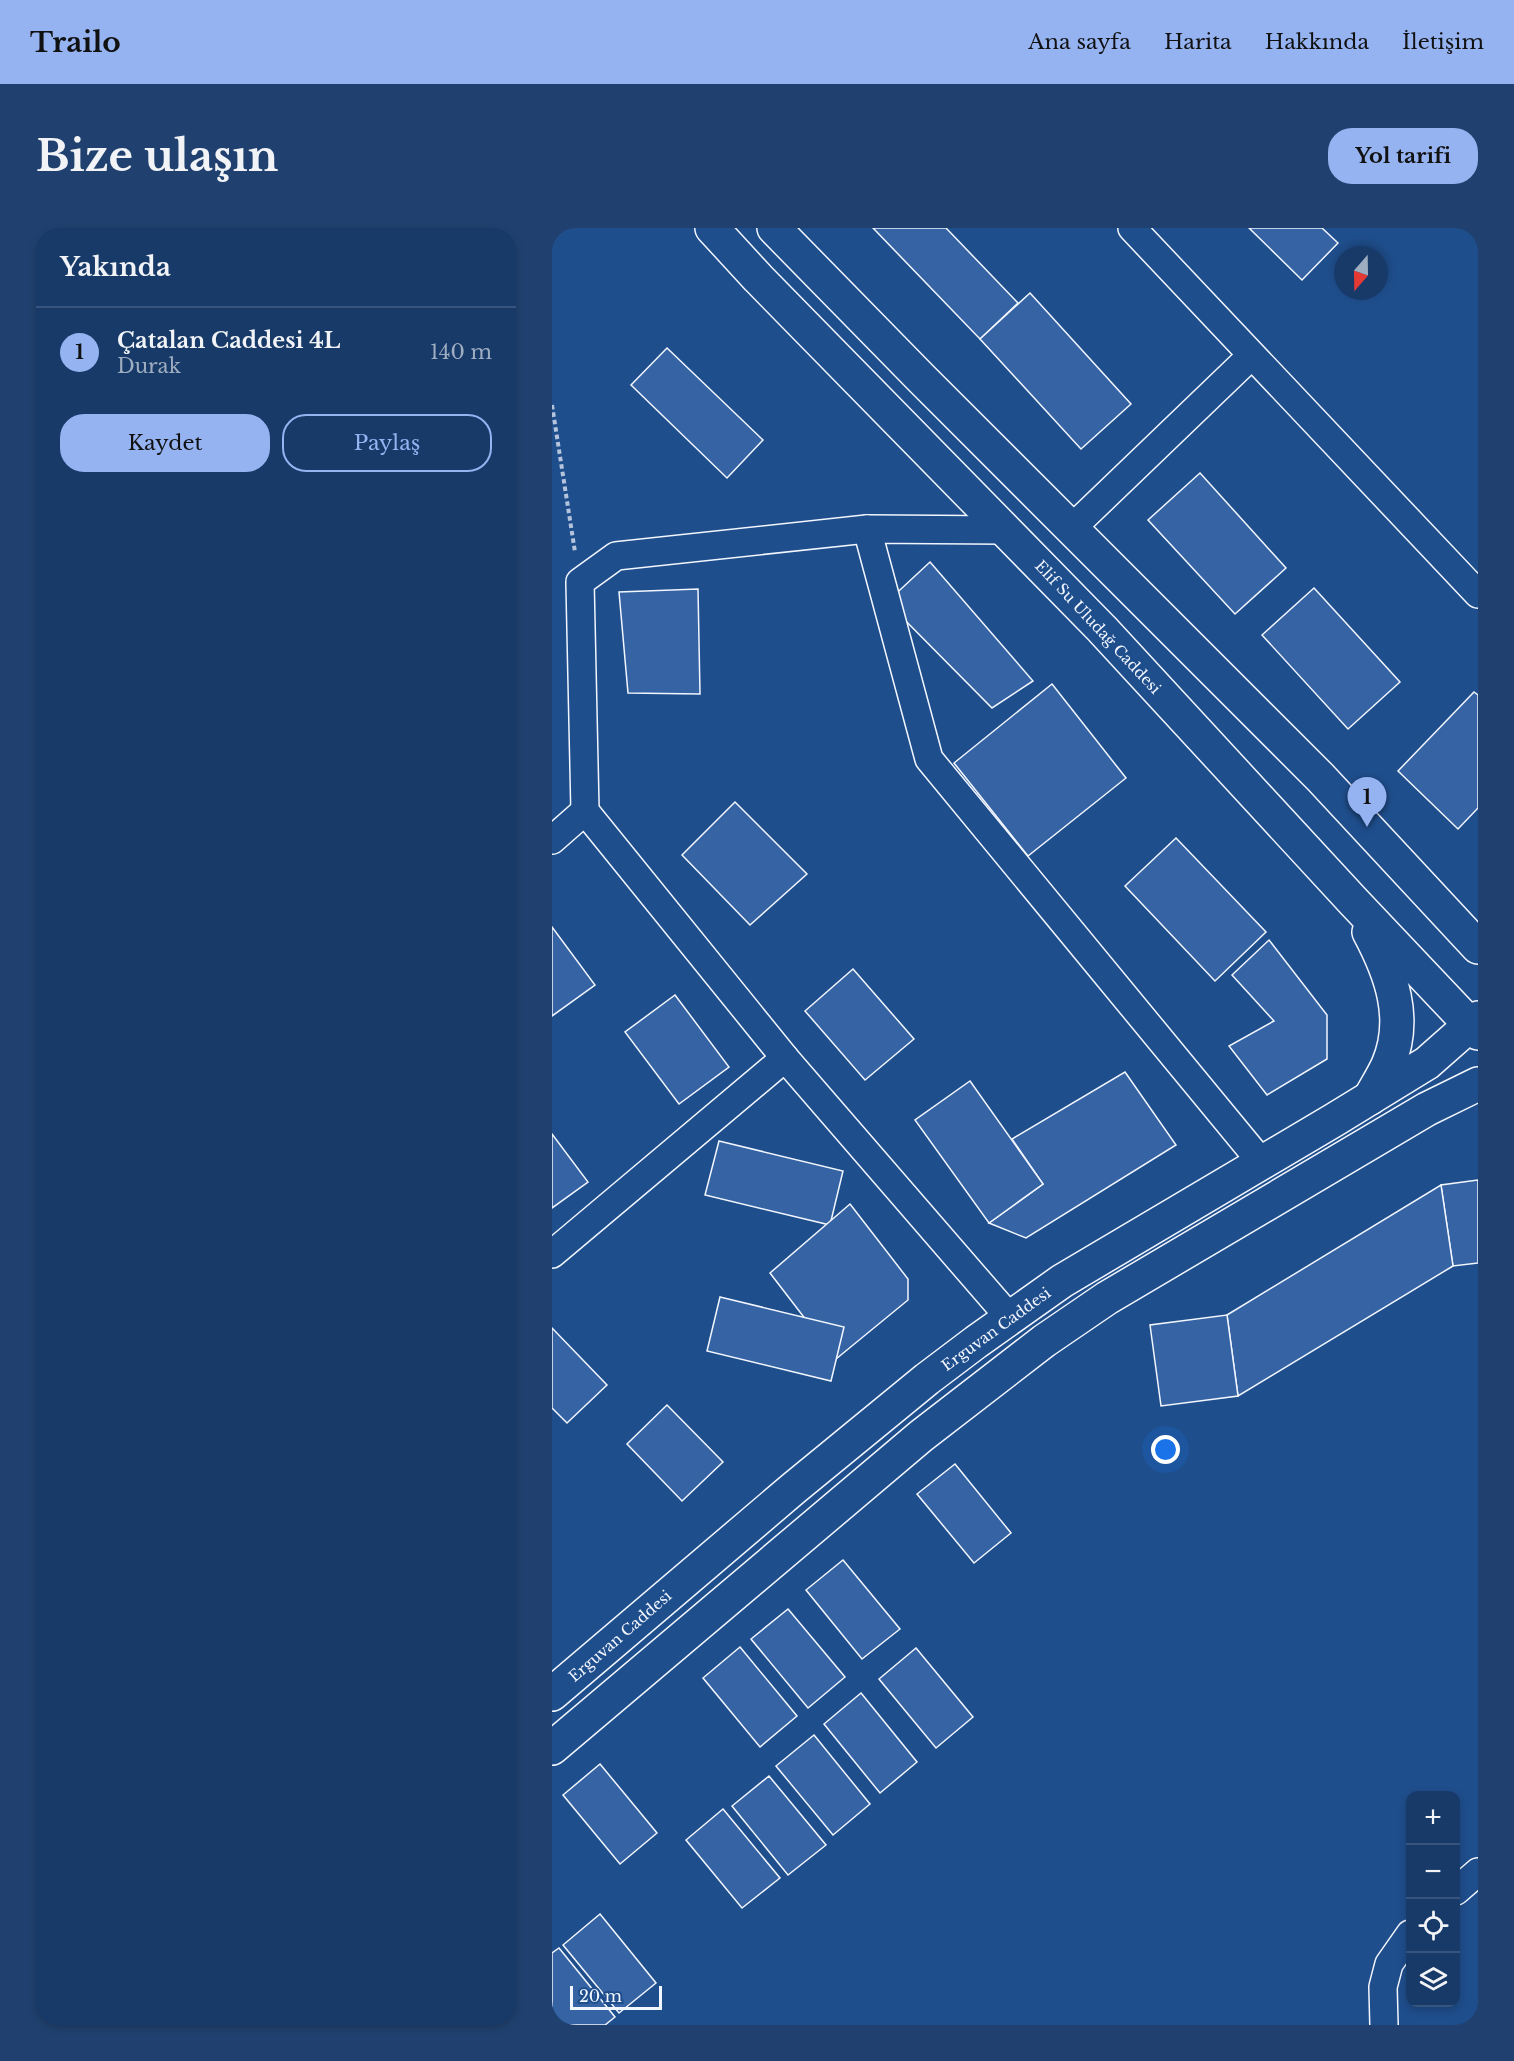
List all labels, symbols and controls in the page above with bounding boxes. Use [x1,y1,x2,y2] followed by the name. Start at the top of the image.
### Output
[30,25,121,60] text: Trailo
[1028,29,1131,55] text: Ana sayfa
[1164,29,1232,55] text: Harita
[1265,29,1369,55] text: Hakkında
[1402,29,1484,55] text: İletişim
[1328,128,1478,184] button: Yol tarifi
[36,130,278,182] text: Bize ulaşın
[1334,246,1388,300] north arrow
[60,251,171,283] text: Yakında
[117,327,340,354] text: Çatalan Caddesi 4L
[75,340,84,364] text: 1
[430,340,492,364] text: 140 m
[117,354,181,378] text: Durak
[60,414,270,472] button: Kaydet
[282,414,492,472] button: Paylaş
[1031,556,1165,698] street label: Elif Su Uludağ Caddesi
[1348,778,1386,827] pin: 1
[938,1283,1054,1375] street label: Erguvan Caddesi
[1151,1435,1180,1464] your location
[565,1586,675,1686] street label: Erguvan Caddesi
[1406,1791,1460,2007] map controls
[1406,1791,1460,1845] button: +
[1406,1845,1460,1899] button: −
[1406,1899,1460,1953] button: locate
[1406,1953,1460,2007] button: layers
[570,1983,662,2010] scale bar
[579,1986,622,2006] text: 20 m

